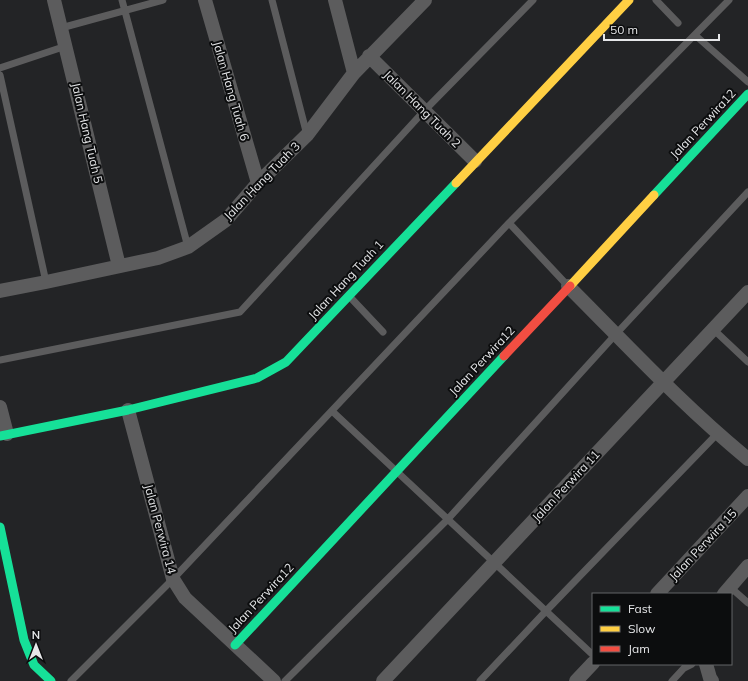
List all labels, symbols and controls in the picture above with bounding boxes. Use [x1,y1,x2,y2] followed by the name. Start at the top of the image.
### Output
[604,16,719,42] scale bar
[610,22,638,37] text: 50 m
[210,39,253,142] street label: Jalan Hang Tuah 6
[381,67,464,150] street label: Jalan Hang Tuah 2
[69,81,106,185] street label: Jalan Hang Tuah 5
[667,86,739,161] street label: Jalan Perwira12
[220,138,303,223] street label: Jalan Hang Tuah 3
[305,237,386,322] street label: Jalan Hang Tuah 1
[446,323,518,398] street label: Jalan Perwira12
[529,447,603,525] street label: Jalan Perwira 11
[141,482,180,575] street label: Jalan Perwira 14
[666,506,740,584] street label: Jalan Perwira 15
[225,560,297,635] street label: Jalan Perwira12
[592,593,732,665] legend
[628,601,652,616] text: Fast
[628,621,656,636] text: Slow
[16,625,56,665] north arrow
[32,628,40,642] text: N
[628,641,650,656] text: Jam

